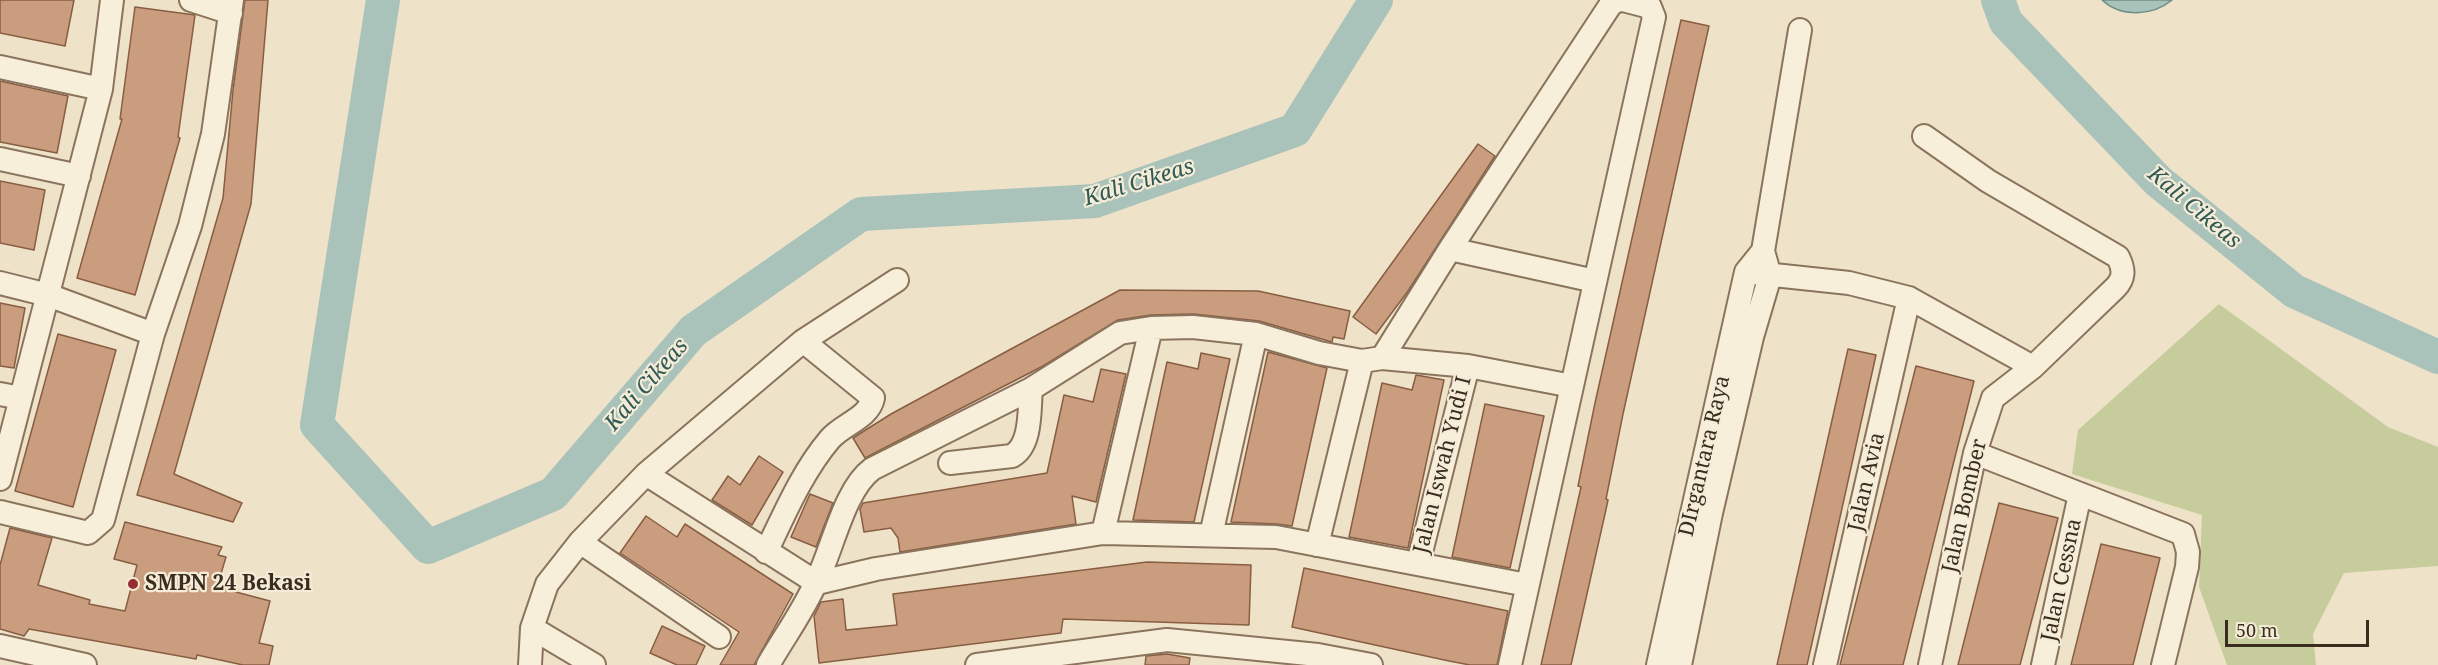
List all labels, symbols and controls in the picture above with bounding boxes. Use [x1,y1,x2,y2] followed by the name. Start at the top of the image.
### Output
[1081,154,1197,212] water label: Kali Cikeas
[2142,161,2246,255] water label: Kali Cikeas
[600,333,694,437] water label: Kali Cikeas
[1674,373,1736,539] street label: DIrgantara Raya
[1409,374,1477,556] street label: Jalan Iswah Yudi I
[1843,430,1891,534] street label: Jalan Avia
[1937,437,1993,575] street label: Jalan Bomber
[2037,516,2087,644] street label: Jalan Cessna
[145,571,311,597] place label: SMPN 24 Bekasi
[126,577,140,591] marker: SMPN 24 Bekasi
[2228,608,2372,646] scale bar
[2236,618,2278,642] text: 50 m

